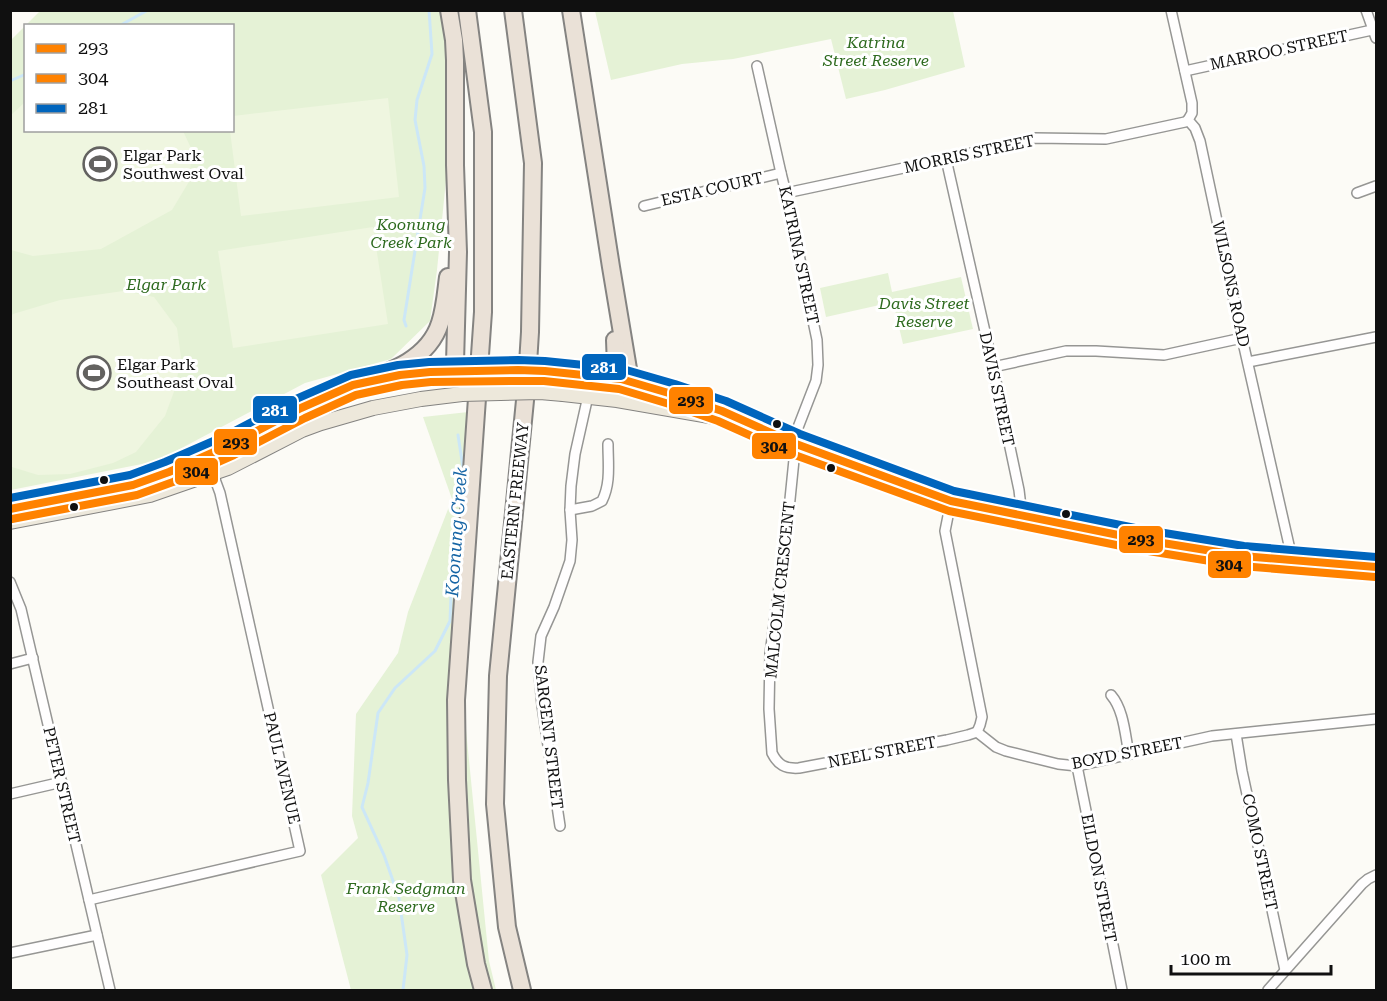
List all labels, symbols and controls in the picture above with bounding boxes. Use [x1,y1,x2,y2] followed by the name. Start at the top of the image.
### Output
[24,24,234,132] legend
[1208,26,1350,74] street label: MARROO STREET
[822,33,929,70] park label: Katrina Street Reserve
[78,37,108,58] text: 293
[78,67,108,88] text: 304
[78,97,108,118] text: 281
[902,131,1036,177] street label: MORRIS STREET
[82,146,118,182] sports icon: Elgar Park Southwest Oval
[123,146,244,183] place label: Elgar Park Southwest Oval
[659,168,765,210] street label: ESTA COURT
[775,184,823,326] street label: KATRINA STREET
[370,215,452,252] park label: Koonung Creek Park
[1208,219,1254,349] street label: WILSONS ROAD
[125,275,206,294] park label: Elgar Park
[878,294,970,331] park label: Davis Street Reserve
[976,330,1018,448] street label: DAVIS STREET
[581,353,627,381] line badge: 281
[76,355,112,391] sports icon: Elgar Park Southeast Oval
[117,355,234,392] place label: Elgar Park Southeast Oval
[591,358,617,377] text: 281
[668,386,714,415] line badge: 293
[678,391,704,410] text: 293
[252,395,298,424] line badge: 281
[262,401,288,420] text: 281
[771,418,783,430] unlabelled marker
[497,421,533,581] street label: EASTERN FREEWAY
[213,428,258,456] line badge: 293
[751,432,797,460] line badge: 304
[223,433,249,452] text: 293
[761,437,787,456] text: 304
[174,457,219,486] line badge: 304
[183,462,209,481] text: 304
[825,462,837,474] unlabelled marker
[441,466,471,599] water label: Koonung Creek
[98,474,110,486] unlabelled marker
[761,500,799,679] street label: MALCOLM CRESCENT
[68,501,80,513] unlabelled marker
[1060,508,1072,520] unlabelled marker
[1118,525,1164,554] line badge: 293
[1128,530,1154,549] text: 293
[1207,550,1252,579] line badge: 304
[1216,555,1242,574] text: 304
[531,664,567,810] street label: SARGENT STREET
[260,710,304,826] street label: PAUL AVENUE
[39,725,85,845] street label: PETER STREET
[826,732,938,772] street label: NEEL STREET
[1070,733,1184,773] street label: BOYD STREET
[1238,792,1282,912] street label: COMO STREET
[1077,812,1121,944] street label: EILDON STREET
[345,879,466,916] park label: Frank Sedgman Reserve
[1171,938,1332,976] scale bar
[1180,948,1231,969] text: 100 m

